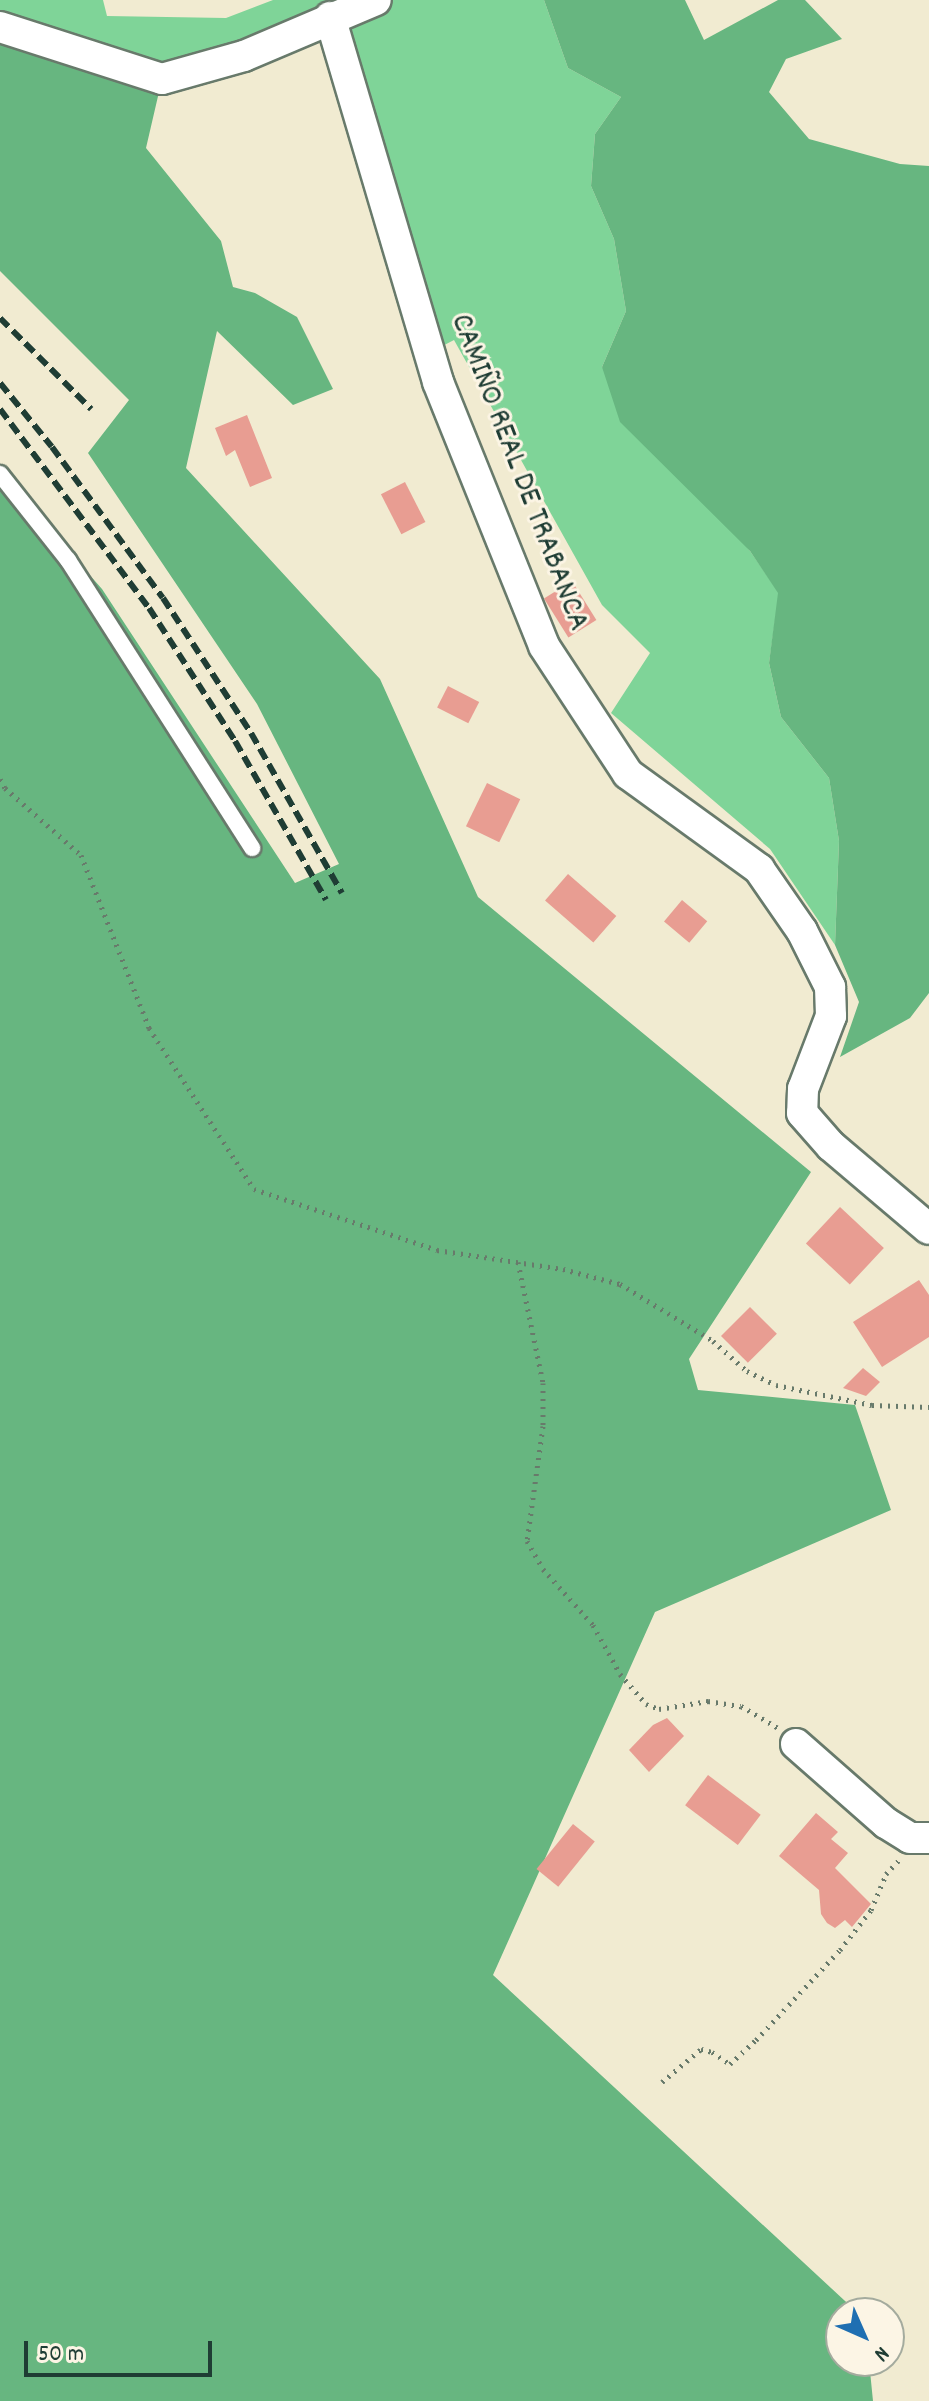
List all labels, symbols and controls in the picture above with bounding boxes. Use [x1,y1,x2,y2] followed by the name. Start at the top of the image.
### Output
[440,309,596,637] street label: CAMIÑO REAL DE TRABANCA
[825,2297,905,2377] north arrow
[28,2325,216,2375] scale bar
[38,2338,84,2372] text: 50 m
[866,2338,896,2368] text: N

